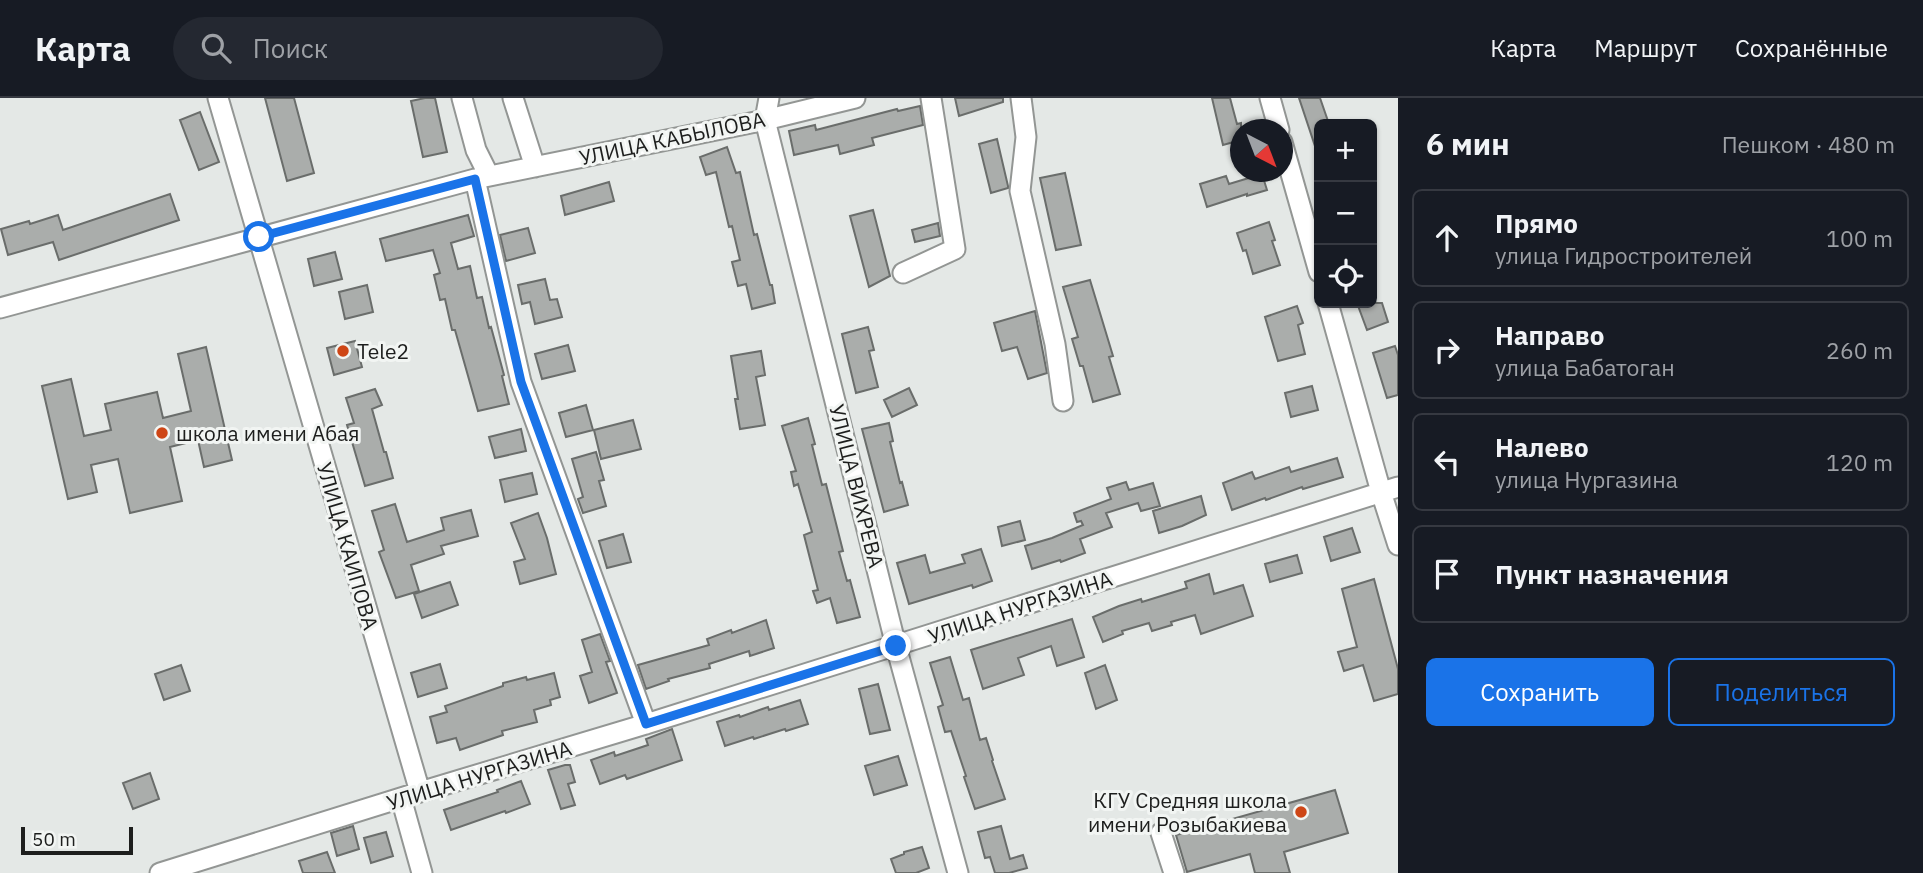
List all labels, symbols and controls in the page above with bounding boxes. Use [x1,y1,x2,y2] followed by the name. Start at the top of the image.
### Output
[173,17,663,80] search box
[35,27,131,70] text: Карта
[197,29,235,67] icon: search
[253,31,328,65] text: Поиск
[1490,32,1556,64] text: Карта
[1594,32,1697,64] text: Маршрут
[1735,32,1888,64] text: Сохранённые
[576,105,768,171] street label: УЛИЦА КАБЫЛОВА
[1230,119,1293,182] north arrow
[1314,119,1377,308] map controls
[1314,119,1377,182] button: +
[1426,124,1510,163] text: 6 мин
[1722,129,1895,159] text: Пешком · 480 m
[1314,182,1377,245] button: −
[1495,206,1578,240] text: Прямо
[1428,219,1466,257] icon: ahead
[243,221,274,252] route start
[1826,223,1893,253] text: 100 m
[1495,240,1752,270] text: улица Гидростроителей
[1314,245,1377,308] button: locate
[1495,318,1604,352] text: Направо
[1428,331,1466,369] icon: right
[1826,335,1893,365] text: 260 m
[357,337,409,365] place label: Tele2
[335,343,351,359] marker: Tele2
[1495,352,1675,382] text: улица Бабатоган
[823,401,891,571] street label: УЛИЦА ВИХРЕВА
[176,419,360,447] place label: школа имени Абая
[154,425,170,441] marker: школа имени Абая
[1495,430,1589,464] text: Налево
[1428,443,1466,481] icon: left
[1826,447,1893,477] text: 120 m
[311,459,385,633] street label: УЛИЦА КАИПОВА
[1495,464,1678,494] text: улица Нургазина
[1428,555,1466,593] icon: arrive
[1495,557,1729,591] text: Пункт назначения
[924,564,1116,650] street label: УЛИЦА НУРГАЗИНА
[880,630,911,661] route end
[1426,658,1654,726] button: Сохранить
[1668,658,1895,726] button: Поделиться
[383,734,575,816] street label: УЛИЦА НУРГАЗИНА
[1088,786,1287,838] place label: КГУ Средняя школа имени Розыбакиева
[1293,804,1309,820] marker: КГУ Средняя школа имени Розыбакиева
[21,824,133,856] scale bar
[32,827,76,851] text: 50 m

